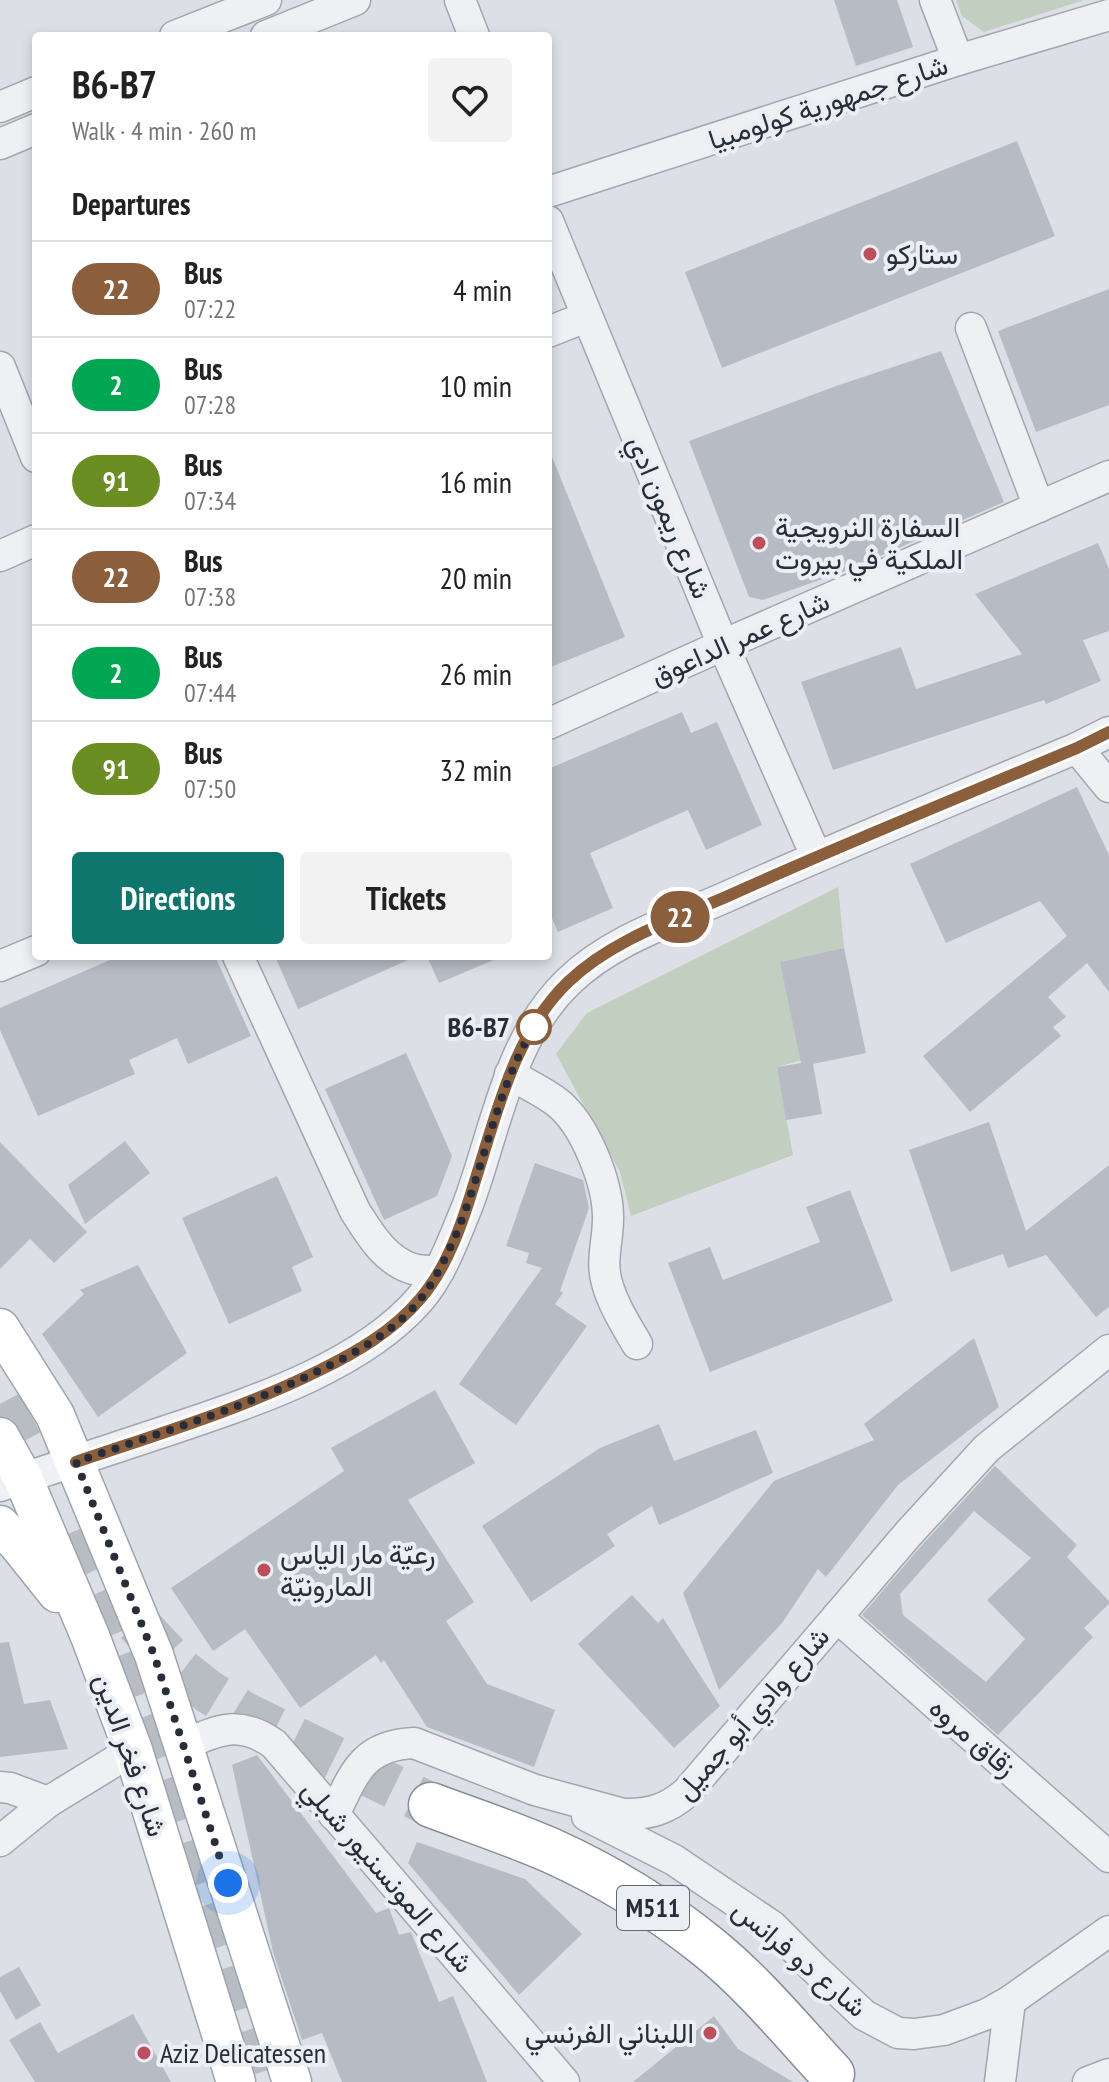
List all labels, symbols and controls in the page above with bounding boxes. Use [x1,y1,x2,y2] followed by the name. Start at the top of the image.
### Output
[703,45,953,159] street label: شارع جمهورية كولومبيا
[428,58,512,142] button: heart
[72,59,157,108] text: B6-B7
[72,114,256,147] text: Walk · 4 min · 260 m
[72,184,190,223] text: Departures
[886,235,958,272] place label: ستاركو
[861,245,879,263] marker: ستاركو
[184,253,223,292] text: Bus
[103,270,129,307] text: 22
[453,270,512,309] text: 4 min
[184,292,236,325] text: 07:22
[184,349,223,388] text: Bus
[109,366,123,403] text: 2
[439,366,512,405] text: 10 min
[184,388,236,421] text: 07:28
[615,430,721,606] street label: شارع ريمون ادي
[184,445,223,484] text: Bus
[103,462,129,499] text: 91
[439,462,512,501] text: 16 min
[184,484,236,517] text: 07:34
[775,508,963,582] place label: السفارة النرويجية الملكية في بيروت
[750,534,768,552] marker: السفارة النرويجية الملكية في بيروت
[184,541,223,580] text: Bus
[103,558,129,595] text: 22
[439,558,512,597] text: 20 min
[184,580,236,613] text: 07:38
[645,582,835,694] street label: شارع عمر الداعوق
[184,637,223,676] text: Bus
[109,654,123,691] text: 2
[439,654,512,693] text: 26 min
[184,676,236,709] text: 07:44
[184,733,223,772] text: Bus
[103,750,129,787] text: 91
[439,750,512,789] text: 32 min
[184,772,236,805] text: 07:50
[72,852,284,944] button: Directions
[300,852,512,944] button: Tickets
[644,891,716,943] line badge: 22
[667,898,693,935] text: 22
[447,1008,510,1045] place label: B6-B7
[517,1010,551,1044] marker: B6-B7
[280,1535,436,1604] place label: رعيّة مار الياس المارونيّة
[255,1561,273,1579] marker: رعيّة مار الياس المارونيّة
[666,1618,841,1810] street label: شارع وادي أبو جميل
[85,1668,177,1842] street label: شارع فخر الدين
[922,1689,1025,1785] street label: زقاق مروه
[290,1771,483,1984] street label: شارع المونسنيور شبلي
[208,1863,248,1903] your location
[617,1886,689,1930] road number: M511
[725,1890,875,2026] street label: شارع دو فرانس
[525,2014,694,2056] place label: اللبناني الفرنسي
[701,2024,719,2042] marker: اللبناني الفرنسي
[160,2034,326,2071] place label: Aziz Delicatessen
[135,2044,153,2062] marker: Aziz Delicatessen

